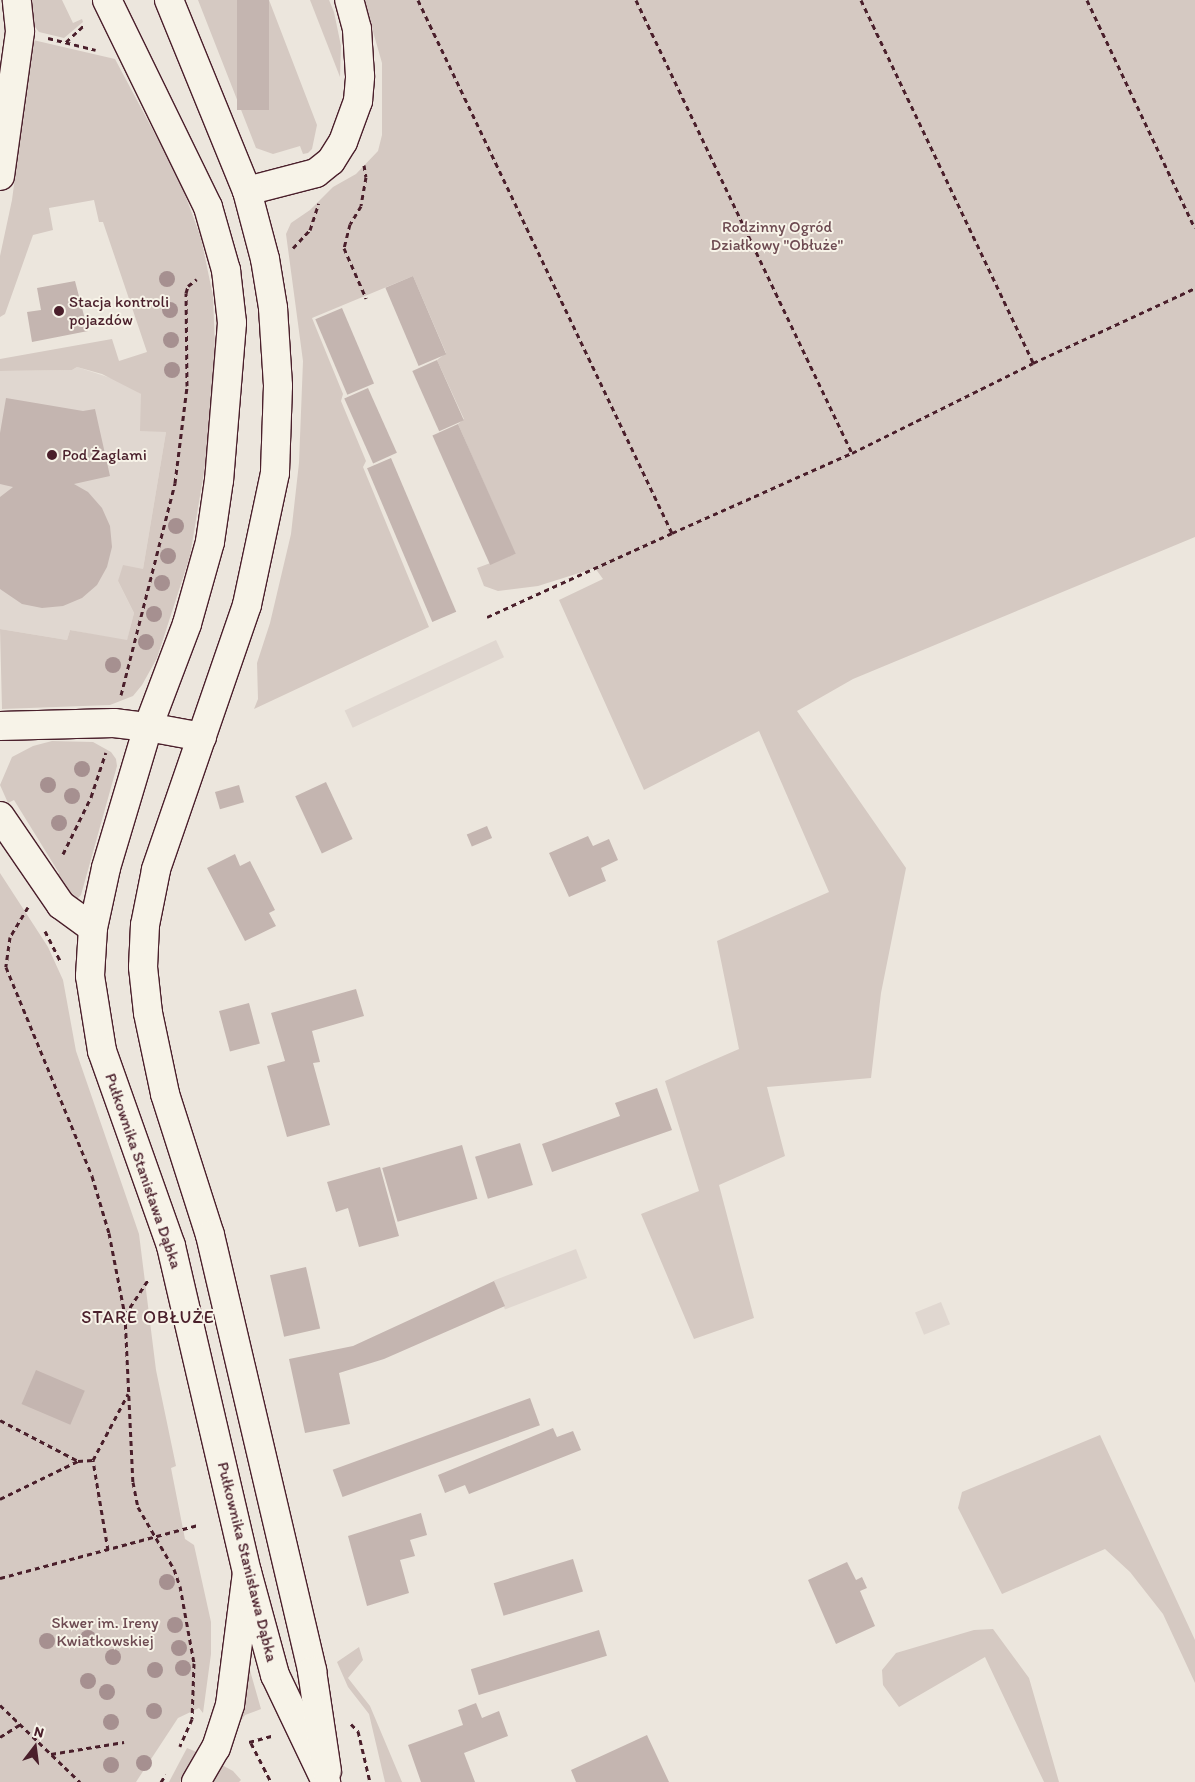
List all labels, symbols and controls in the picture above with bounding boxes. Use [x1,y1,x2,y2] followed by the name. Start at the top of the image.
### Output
[711,217,843,255] park label: Rodzinny Ogród Działkowy "Obłuże"
[69,292,169,330] place label: Stacja kontroli pojazdów
[53,305,65,317] marker: Stacja kontroli pojazdów
[62,445,147,465] place label: Pod Żaglami
[46,449,58,461] marker: Pod Żaglami
[100,1071,186,1271] street label: Pułkownika Stanisława Dąbka
[79,1306,217,1328] district label: STARE OBŁUŻE
[213,1460,281,1664] street label: Pułkownika Stanisława Dąbka
[52,1613,158,1651] park label: Skwer im. Ireny Kwiatkowskiej
[10,1722,60,1772] north arrow
[32,1723,46,1741] text: N

